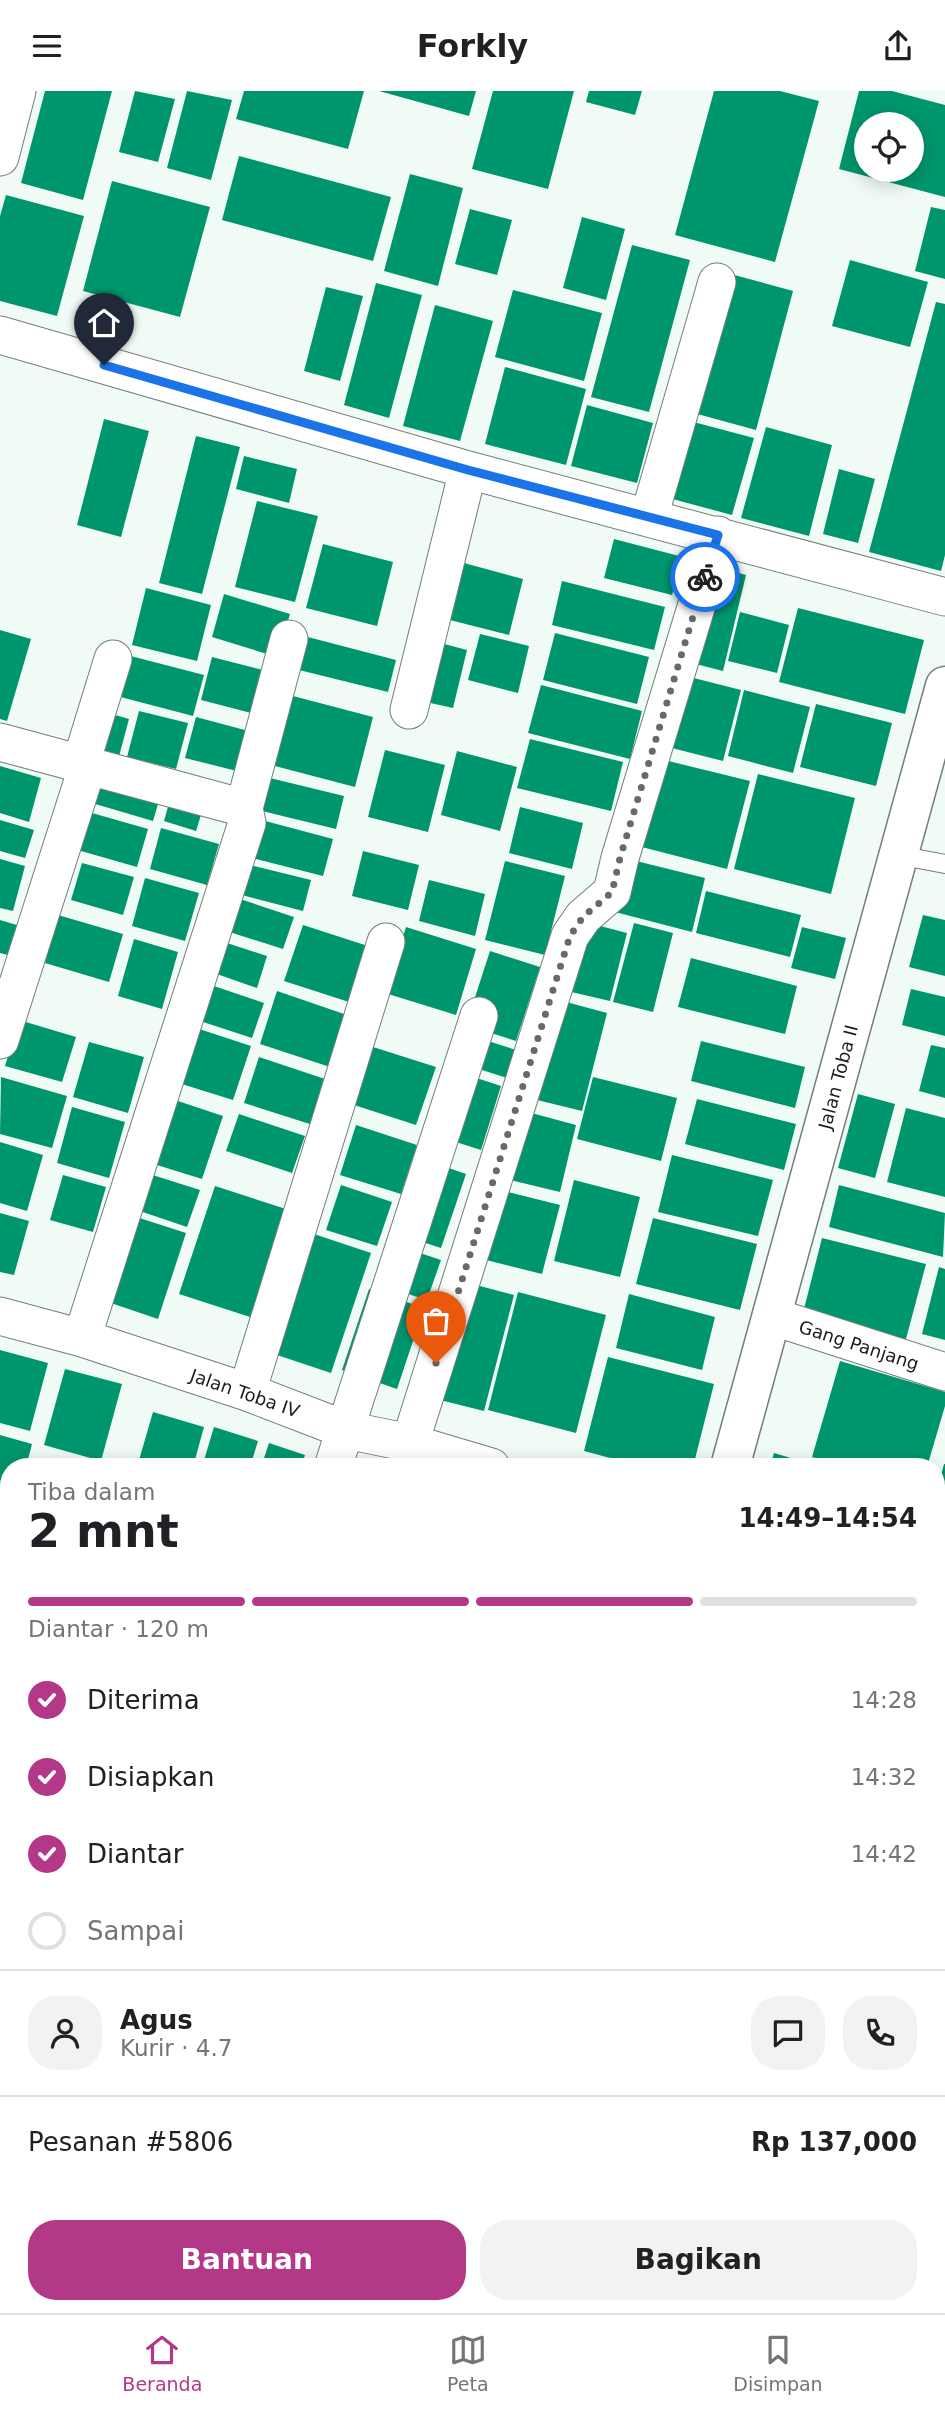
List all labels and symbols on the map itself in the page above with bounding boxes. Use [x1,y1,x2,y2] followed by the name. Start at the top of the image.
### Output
[74,293,134,365] pin
[670,542,740,612] courier
[814,1022,862,1132] street label: Jalan Toba II
[406,1291,466,1363] pin
[796,1316,922,1374] street label: Gang Panjang
[187,1364,303,1422] street label: Jalan Toba IV

